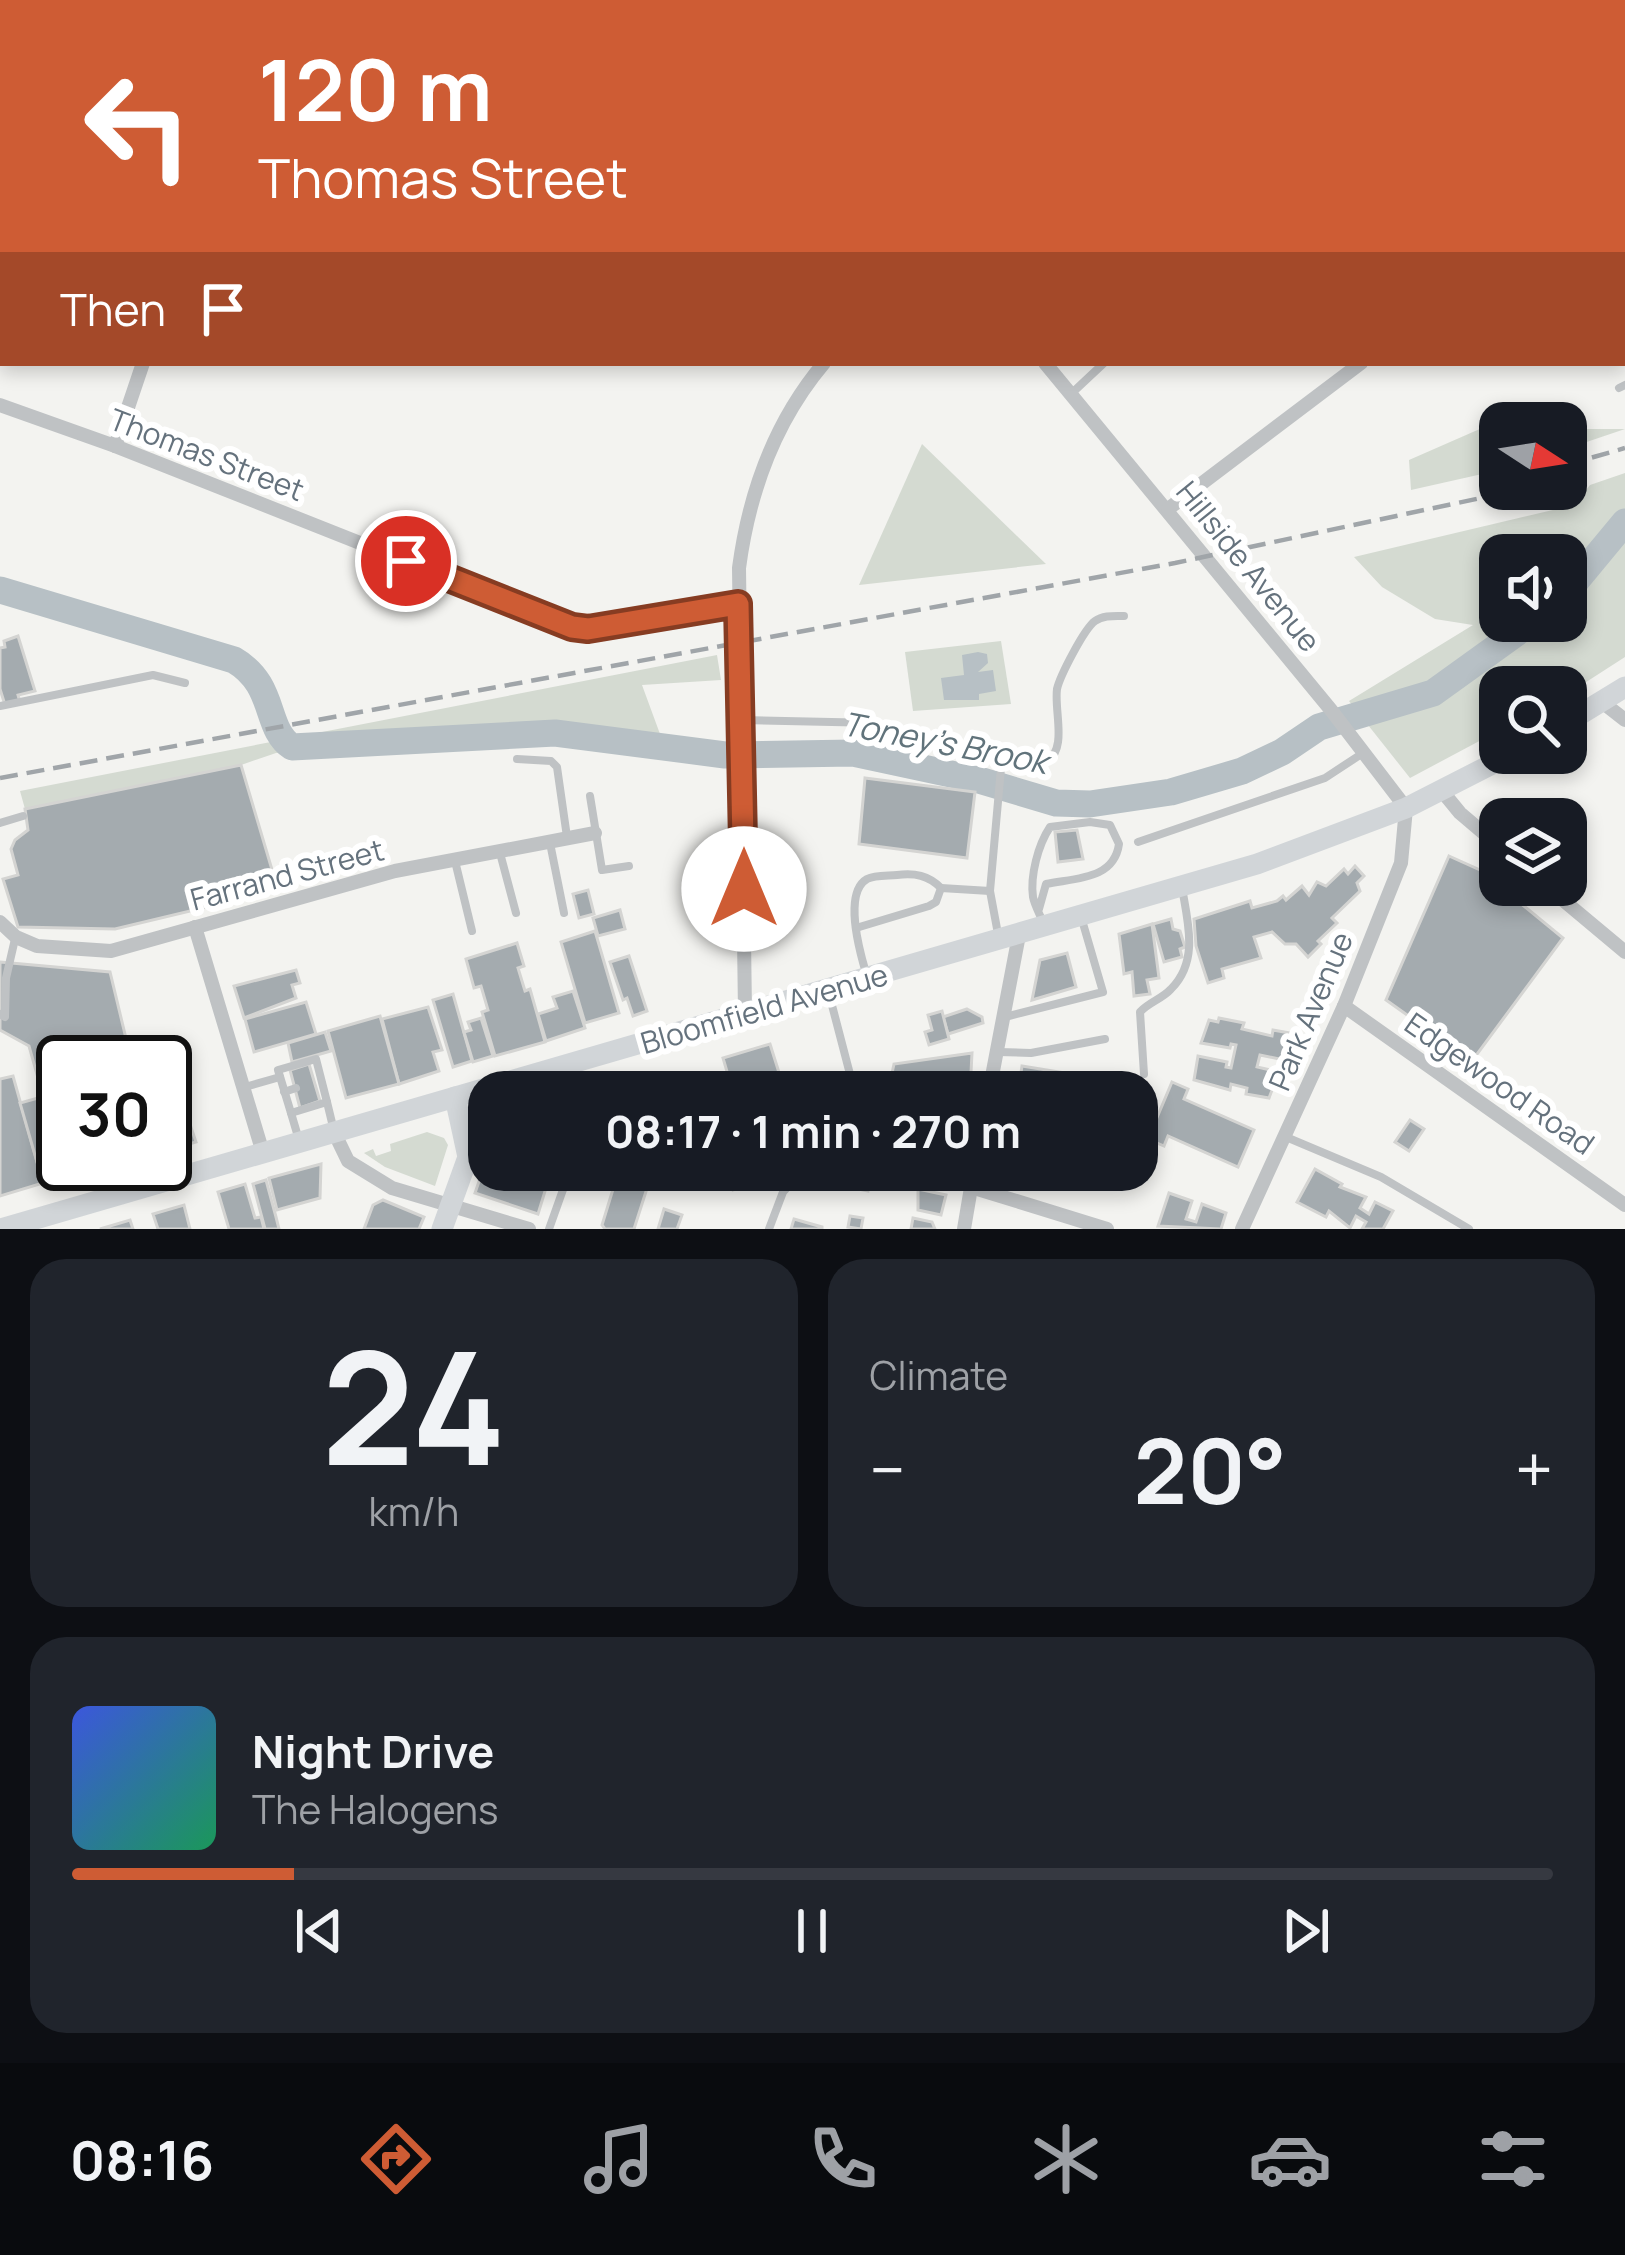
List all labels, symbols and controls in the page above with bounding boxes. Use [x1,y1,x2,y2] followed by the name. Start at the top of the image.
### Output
[258,31,492,146] text: 120 m
[60,48,216,204] icon: left
[258,140,628,214] text: Thomas Street
[190,276,256,342] icon: arrive
[60,278,166,340] text: Then
[104,398,310,510] street label: Thomas Street
[1479,402,1587,510] north arrow
[1479,402,1587,906] map controls
[1168,472,1330,660] street label: Hillside Avenue
[355,510,457,612] pin
[373,528,439,594] icon: arrive
[1479,534,1587,642] button: sound
[1479,666,1587,774] button: search
[839,700,1056,785] water label: Toney's Brook
[1479,798,1587,906] button: layers
[681,826,807,952] position arrow
[186,829,388,919] street label: Farrand Street
[1258,925,1362,1097] street label: Park Avenue
[636,953,892,1063] street label: Bloomfield Avenue
[1397,1002,1603,1164] street label: Edgewood Road
[36,1035,192,1191] speed limit sign: 30
[605,1100,1021,1162] text: 08:17 · 1 min · 270 m
[321,1299,506,1512] text: 24
[870,1348,1008,1402] text: Climate
[1133,1408,1287,1531] text: 20°
[870,1424,905,1514] text: −
[1515,1424,1553,1514] text: +
[368,1484,459,1538] text: km/h
[252,1720,494,1782] text: Night Drive
[252,1782,499,1836] text: The Halogens
[286,1898,352,1964] icon: previous
[779,1898,845,1964] icon: pause
[1273,1898,1339,1964] icon: next
[354,2117,438,2201] icon: directions
[577,2117,661,2201] icon: music
[801,2117,885,2201] icon: phone
[1024,2117,1108,2201] icon: climate
[1248,2117,1332,2201] icon: car
[1471,2117,1555,2201] icon: filters
[70,2122,214,2196] text: 08:16

